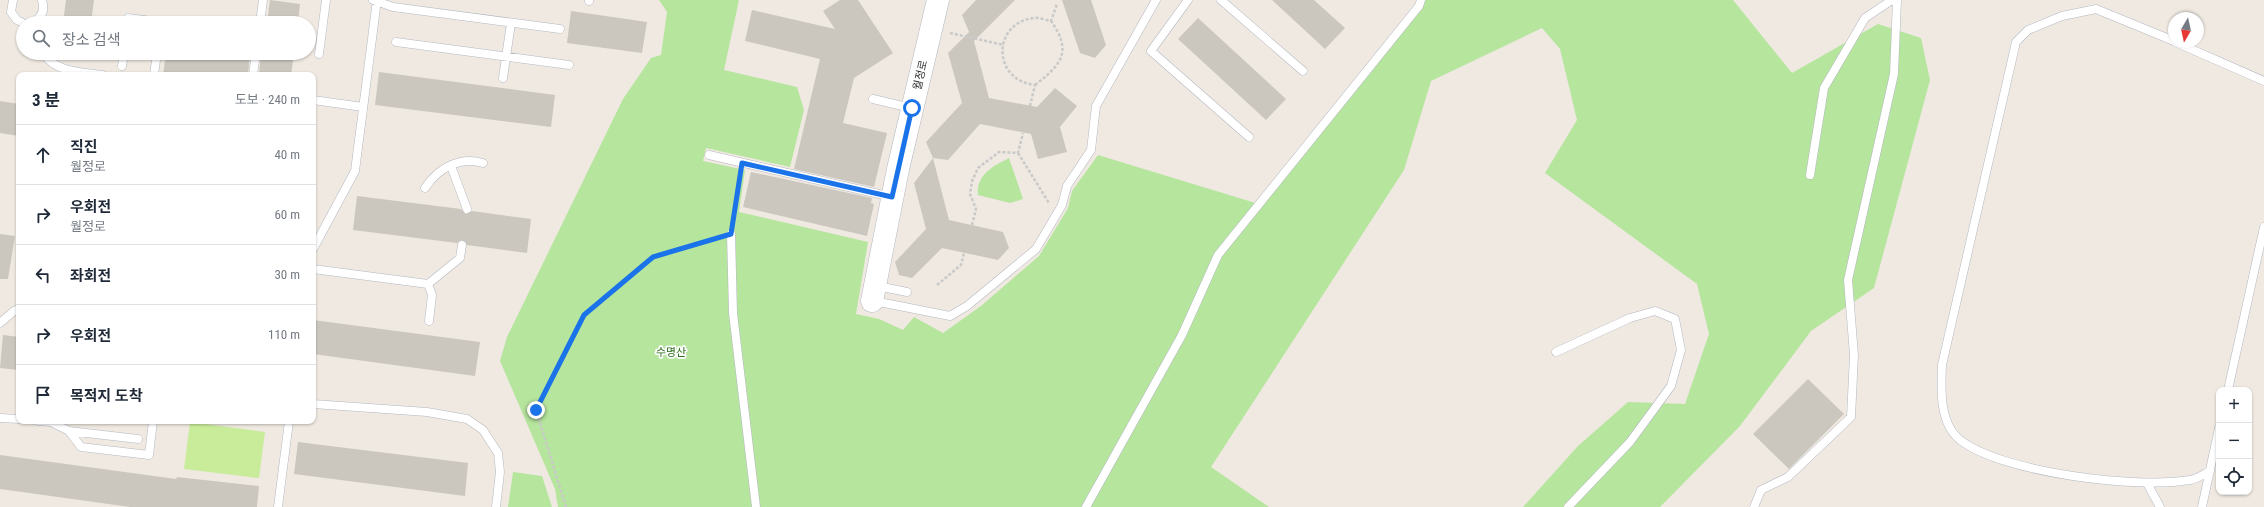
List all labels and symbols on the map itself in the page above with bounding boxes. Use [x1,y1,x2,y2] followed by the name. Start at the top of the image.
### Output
[2168,12,2204,48] north arrow
[911,59,930,91] street label: 월정로
[903,99,921,117] route start
[656,346,686,359] park label: 수명산
[527,401,545,419] route end

